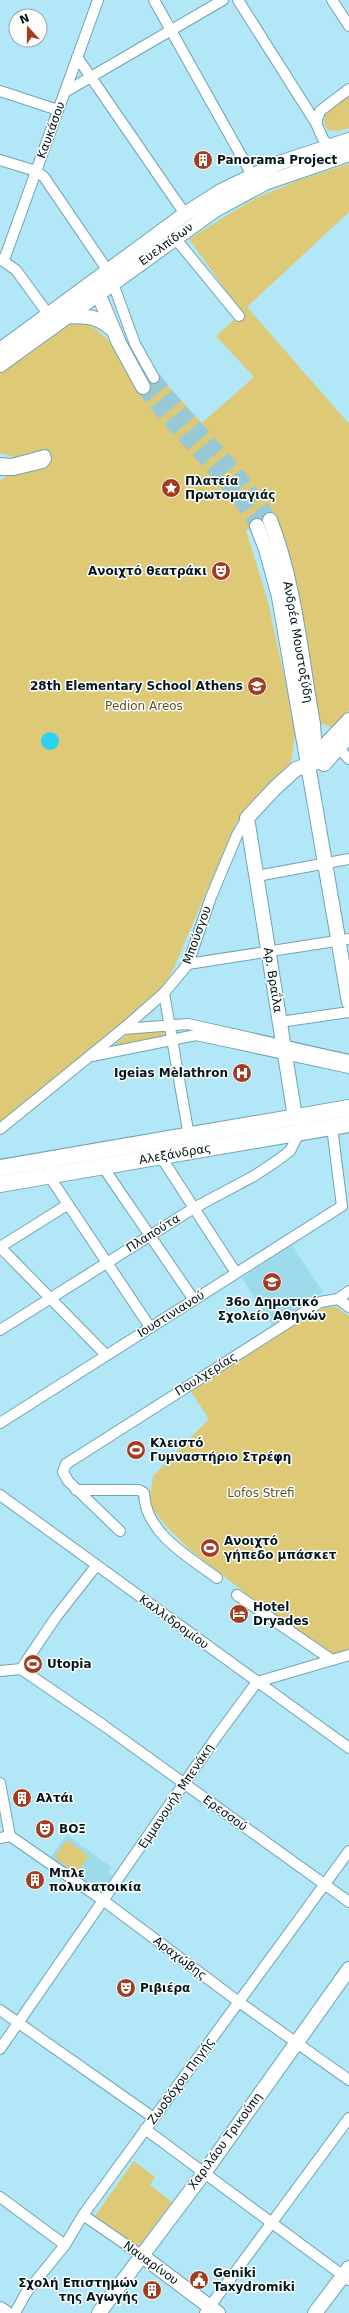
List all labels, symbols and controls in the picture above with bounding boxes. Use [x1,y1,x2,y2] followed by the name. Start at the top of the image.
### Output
[8,8,48,48] north arrow
[18,11,31,27] text: N
[34,100,68,160] street label: Καυκάσου
[192,149,214,171] building icon: Panorama Project
[217,153,337,167] place label: Panorama Project
[136,220,196,268] street label: Ευελπίδων
[185,474,275,502] place label: Πλατεία Πρωτομαγιάς
[160,477,182,499] place icon: Πλατεία Πρωτομαγιάς
[210,560,232,582] theatre icon: Ανοιχτό θεατράκι
[88,564,207,578] place label: Ανοιχτό θεατράκι
[280,580,316,704] street label: Ανδρέα Μουστοξύδη
[246,675,268,697] school or university icon: 28th Elementary School Athens
[30,679,243,693] place label: 28th Elementary School Athens
[105,699,183,713] park label: Pedion Areos
[180,904,214,966] street label: Μπούσγου
[261,946,286,1014] street label: Αρ. Βραΐλα
[231,1062,253,1084] hospital icon: Igeias Mèlathron
[114,1066,228,1080] place label: Igeias Mèlathron
[138,1141,212,1167] street label: Αλεξάνδρας
[124,1211,183,1255] street label: Πλαπούτα
[261,1271,283,1293] school or university icon: 36ο Δημοτικό Σχολείο Αθηνών
[135,1288,207,1340] street label: Ιουστινιανού
[218,1295,326,1323] place label: 36ο Δημοτικό Σχολείο Αθηνών
[172,1349,240,1399] street label: Πουλχερίας
[150,1436,291,1464] place label: Κλειστό Γυμναστήριο Στρέφη
[125,1439,147,1461] sports icon: Κλειστό Γυμναστήριο Στρέφη
[227,1486,295,1500] park label: Lofos Strefi
[224,1534,337,1562] place label: Ανοιχτό γήπεδο μπάσκετ
[199,1537,221,1559] sports icon: Ανοιχτό γήπεδο μπάσκετ
[137,1592,211,1652] street label: Καλλιδρομίου
[253,1600,309,1628] place label: Hotel Dryades
[228,1603,250,1625] hotel icon: Hotel Dryades
[22,1653,44,1675] sports icon: Utopia
[47,1657,92,1671] place label: Utopia
[136,1741,216,1851] street label: Εμμανουήλ Μπενάκη
[11,1787,33,1809] building icon: Αλτάι
[36,1791,74,1805] place label: Αλτάι
[200,1792,250,1834] street label: Ερεσσού
[34,1818,56,1840] theatre icon: ΒΟΞ
[59,1822,86,1836] place label: ΒΟΞ
[49,1866,141,1894] place label: Μπλε πολυκατοικία
[24,1869,46,1891] building icon: Μπλε πολυκατοικία
[151,1933,209,1983] street label: Αραχώβης
[115,1977,137,1999] theatre icon: Ριβιέρα
[140,1981,190,1995] place label: Ριβιέρα
[145,2035,217,2127] street label: Ζωοδόχου Πηγής
[185,2090,265,2192] street label: Χαριλάου Τρικούπη
[121,2238,181,2288] street label: Ναυαρίνου
[213,2266,295,2294] place label: Geniki Taxydromiki
[188,2269,210,2291] public building icon: Geniki Taxydromiki
[18,2276,138,2304] place label: Σχολή Επιστημών της Αγωγής
[141,2279,163,2301] building icon: Σχολή Επιστημών της Αγωγής

